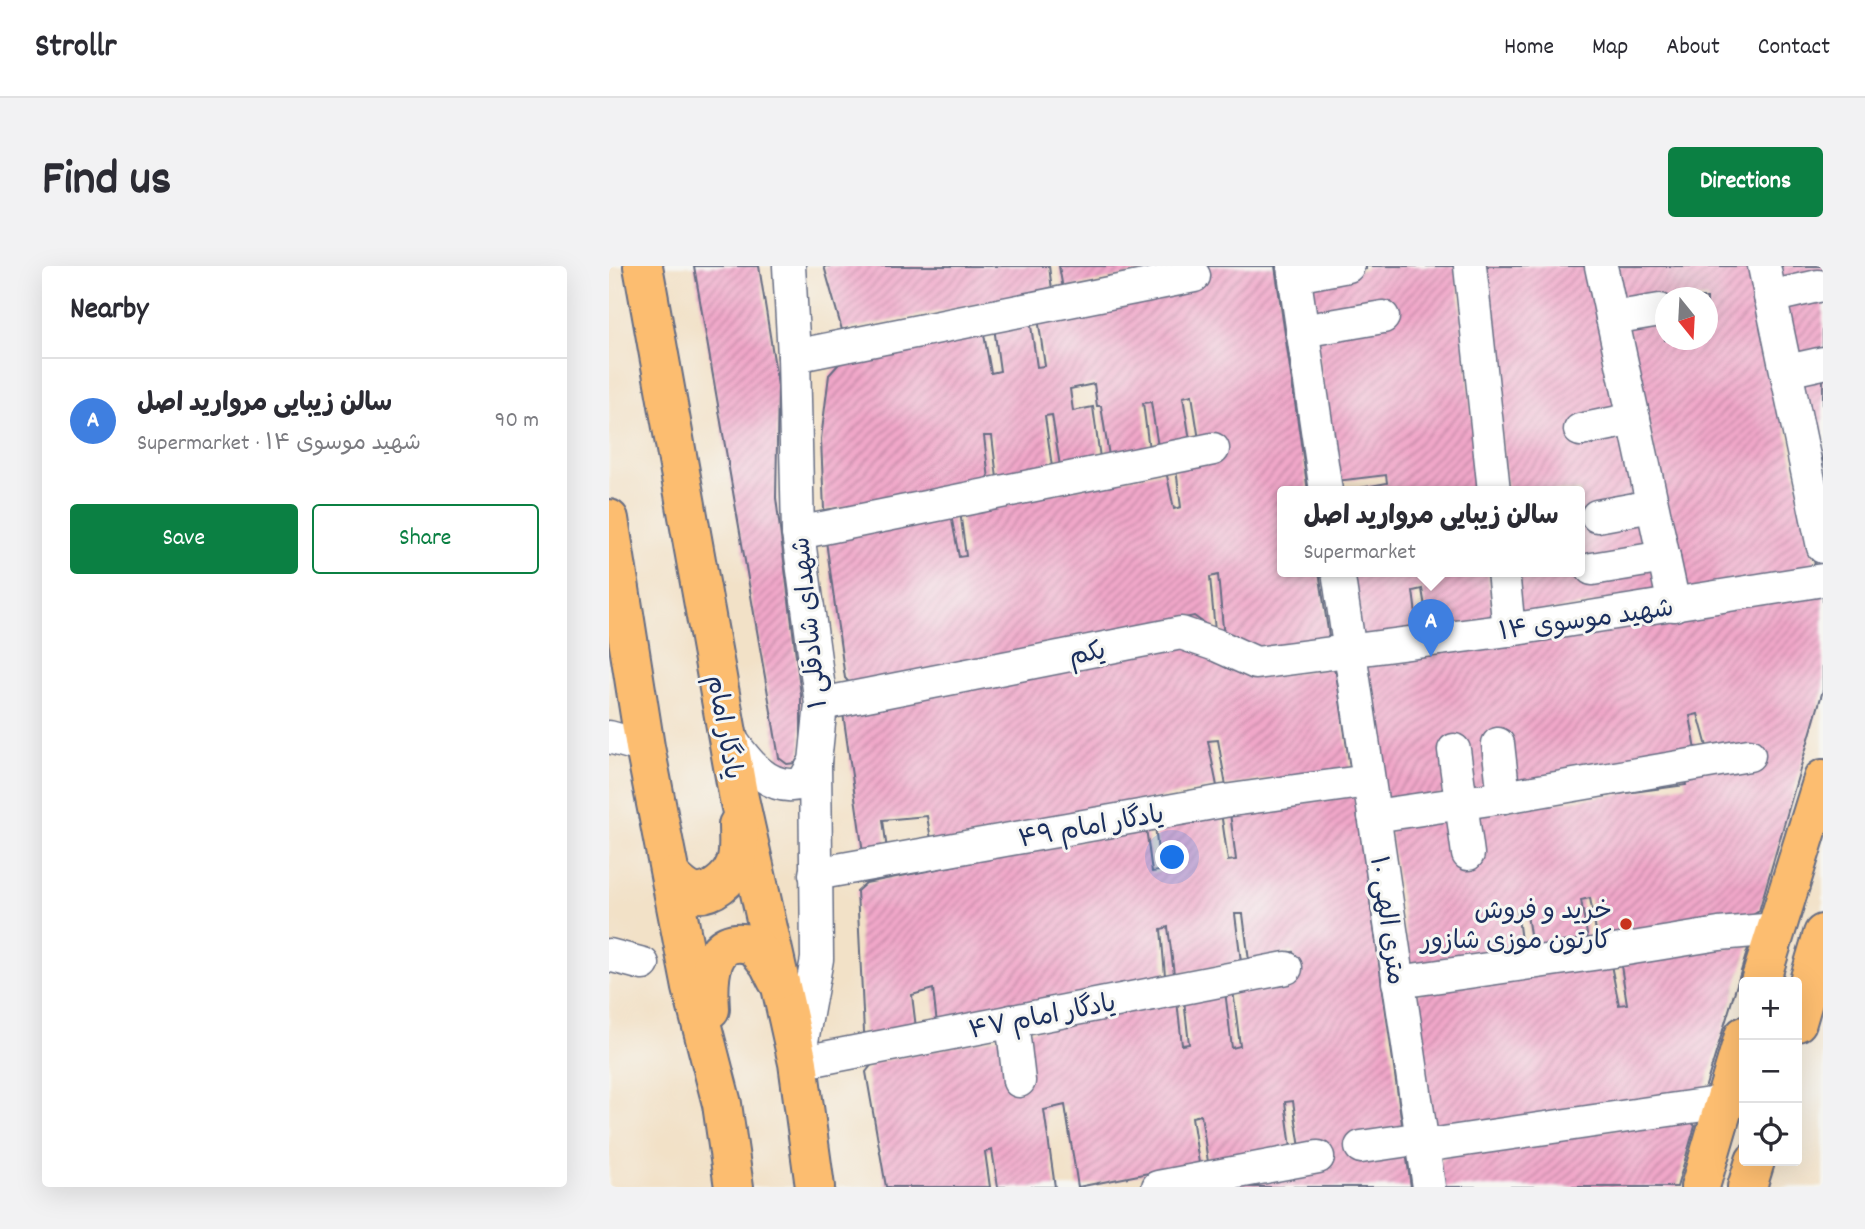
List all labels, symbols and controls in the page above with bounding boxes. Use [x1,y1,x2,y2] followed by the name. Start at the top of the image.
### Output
[35,25,117,72] text: Strollr
[1504,31,1554,65] text: Home
[1592,31,1628,65] text: Map
[1666,31,1720,65] text: About
[1758,31,1830,65] text: Contact
[42,147,171,217] text: Find us
[1668,147,1823,217] button: Directions
[1655,287,1718,350] north arrow
[70,290,148,333] text: Nearby
[137,386,392,423] text: سالن زیبایی مروارید اصل
[87,405,99,438] text: A
[495,405,539,438] text: 90 m
[137,428,421,461] text: Supermarket · شهید موسوی ۱۴
[1277,486,1585,577] popup
[1303,499,1559,536] text: سالن زیبایی مروارید اصل
[70,504,298,574] button: Save
[312,504,539,574] button: Share
[784,535,839,710] street label: شهدای شادقلی ۱
[1303,537,1416,570] text: Supermarket
[1497,591,1676,652] street label: شهید موسوی ۱۴
[1408,599,1454,657] pin: A
[1066,634,1109,677] street label: یکم
[695,673,750,783] street label: یادگار امام
[1016,797,1167,859] street label: یادگار امام ۴۹
[1155,840,1189,874] your location
[1358,854,1413,987] street label: ۱۰ متری الهی
[1419,894,1612,961] place label: خرید و فروش کارتون موزی شازور
[1618,916,1634,932] marker: خرید و فروش کارتون موزی شازور
[1739,977,1802,1166] map controls
[1739,977,1802,1040] button: +
[966,986,1119,1051] street label: یادگار امام ۴۷
[1739,1040,1802,1103] button: −
[1739,1103,1802,1166] button: locate

